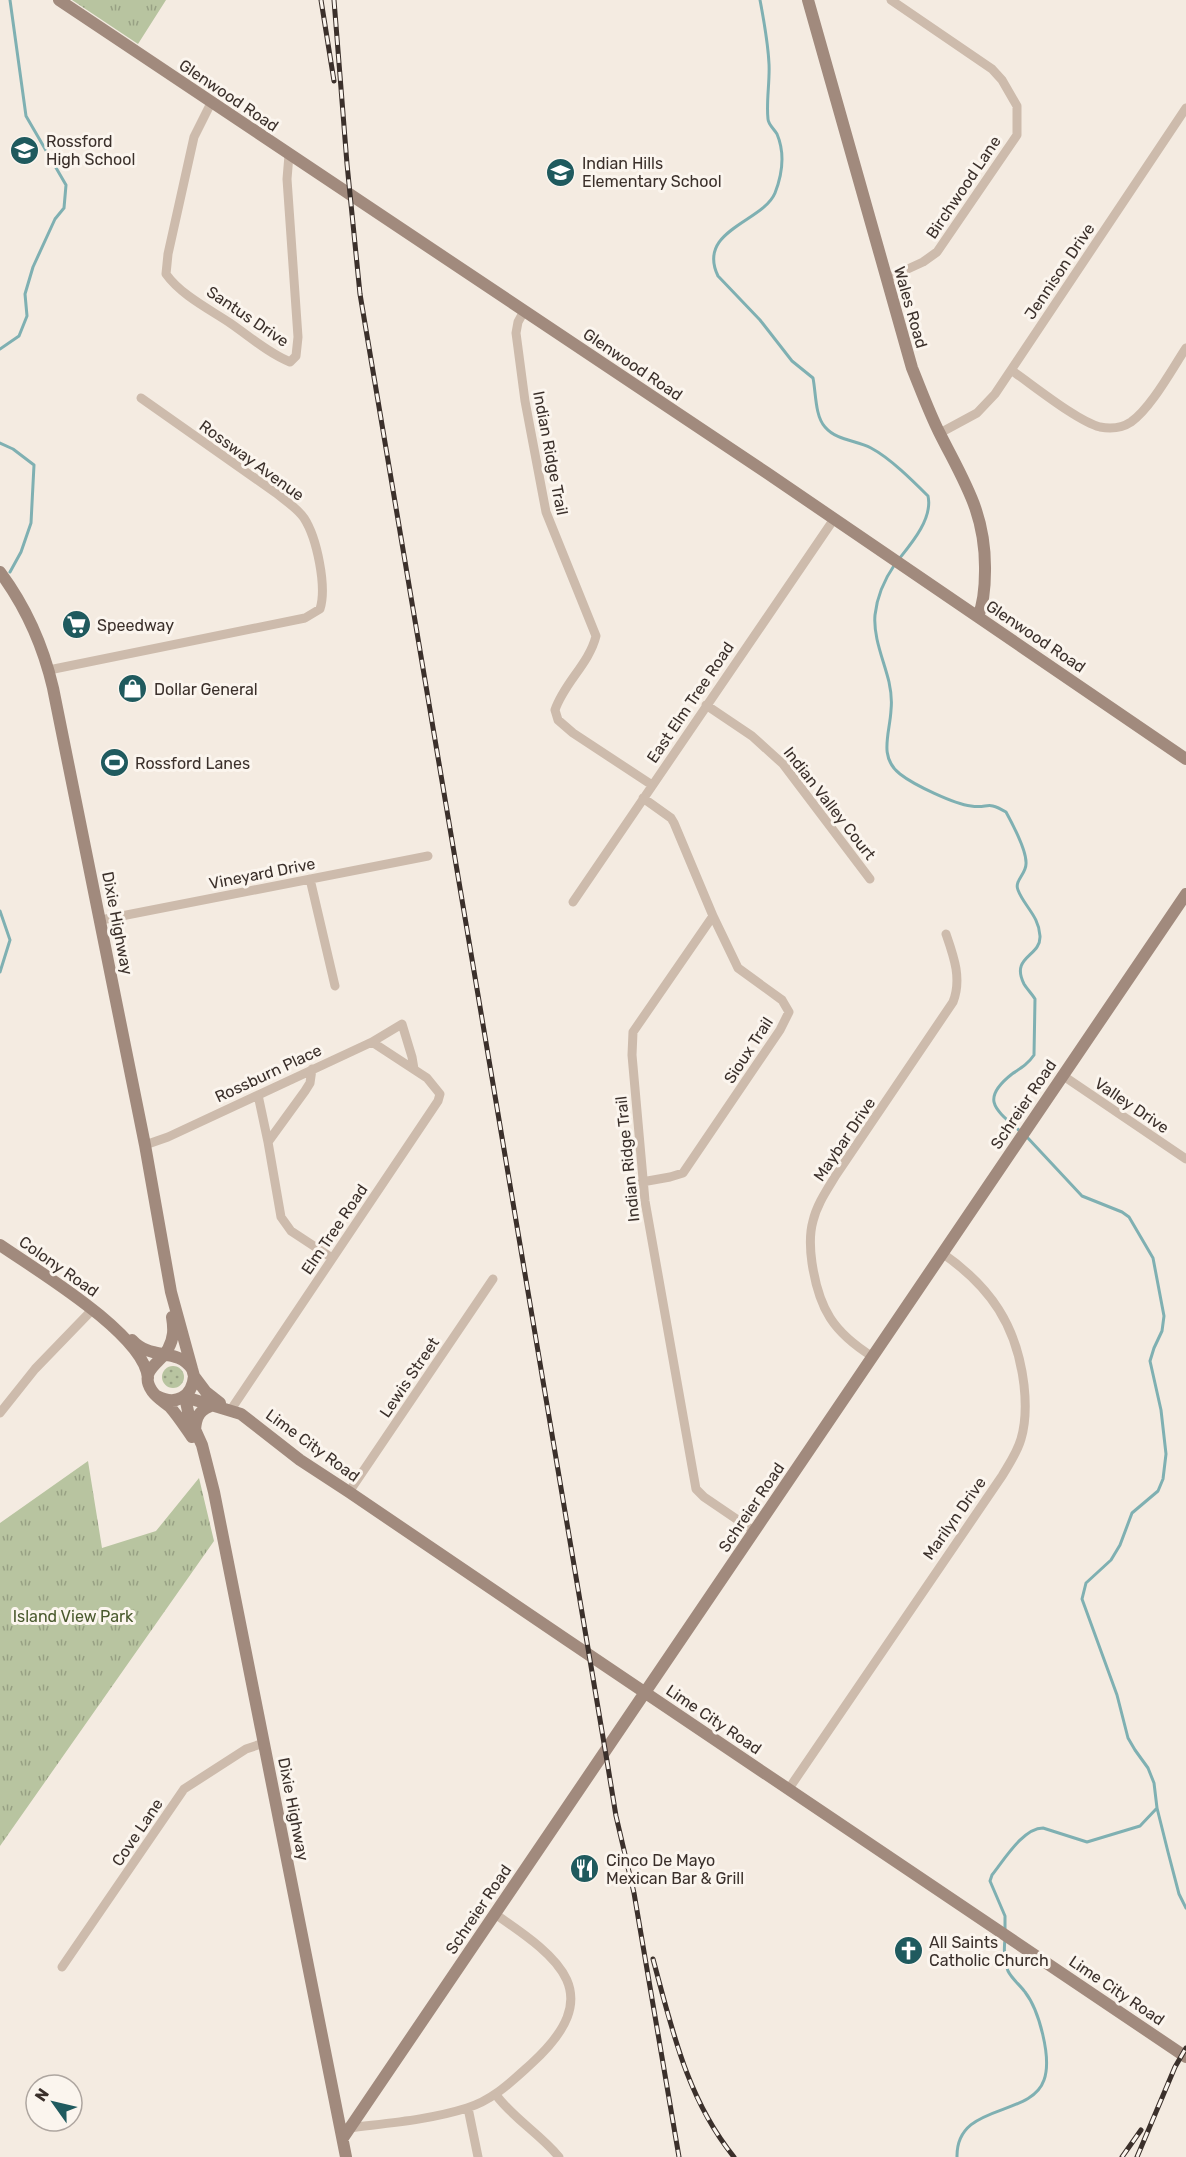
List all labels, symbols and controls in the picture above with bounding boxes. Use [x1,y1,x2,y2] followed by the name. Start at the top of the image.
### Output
[175,55,282,136] street label: Glenwood Road
[46,132,135,169] place label: Rossford High School
[922,132,1005,242] street label: Birchwood Lane
[9,134,41,166] school or university icon: Rossford High School
[582,154,722,191] place label: Indian Hills Elementary School
[545,156,577,188] school or university icon: Indian Hills Elementary School
[1020,220,1099,323] street label: Jennison Drive
[890,264,931,350] street label: Wales Road
[203,282,292,351] street label: Santus Drive
[579,324,686,405] street label: Glenwood Road
[529,389,572,517] street label: Indian Ridge Trail
[196,416,308,505] street label: Rossway Avenue
[982,596,1089,677] street label: Glenwood Road
[60,609,92,641] supermarket icon: Speedway
[97,616,174,635] place label: Speedway
[643,638,738,766] street label: East Elm Tree Road
[117,673,149,705] shop icon: Dollar General
[154,680,258,699] place label: Dollar General
[779,743,880,864] street label: Indian Valley Court
[98,747,130,779] sports icon: Rossford Lanes
[135,754,250,773] place label: Rossford Lanes
[207,854,317,893] street label: Vineyard Drive
[98,870,137,977] street label: Dixie Highway
[720,1014,777,1087] street label: Sioux Trail
[212,1040,325,1106] street label: Rossburn Place
[987,1056,1060,1153] street label: Schreier Road
[1091,1074,1173,1137] street label: Valley Drive
[810,1094,879,1185] street label: Maybar Drive
[611,1095,644,1223] street label: Indian Ridge Trail
[297,1180,372,1278] street label: Elm Tree Road
[15,1232,102,1301] street label: Colony Road
[376,1334,443,1421] street label: Lewis Street
[262,1405,363,1486] street label: Lime City Road
[715,1459,788,1556] street label: Schreier Road
[919,1473,990,1563] street label: Marilyn Drive
[13,1607,134,1626] park label: Island View Park
[662,1680,765,1758] street label: Lime City Road
[274,1756,313,1863] street label: Dixie Highway
[108,1795,167,1870] street label: Cove Lane
[606,1851,744,1888] place label: Cinco De Mayo Mexican Bar & Grill
[569,1853,601,1885] restaurant icon: Cinco De Mayo Mexican Bar & Grill
[442,1861,515,1958] street label: Schreier Road
[929,1933,1049,1970] place label: All Saints Catholic Church
[892,1935,924,1967] church icon: All Saints Catholic Church
[1065,1951,1168,2029] street label: Lime City Road
[24,2073,84,2133] north arrow
[31,2085,53,2105] text: N

